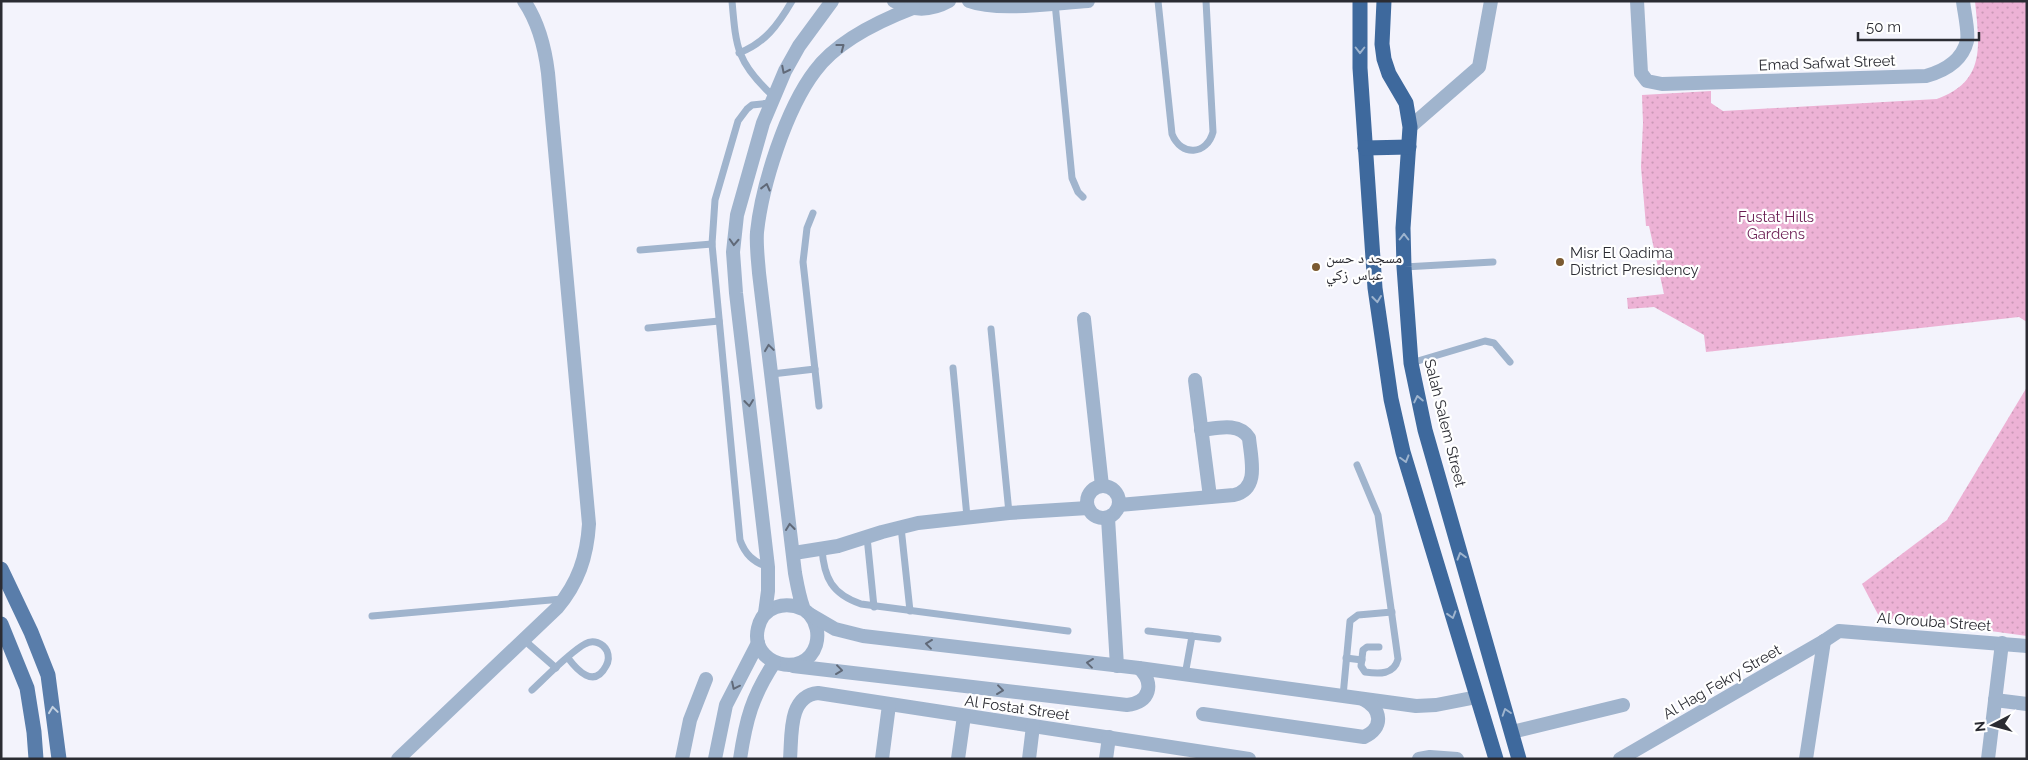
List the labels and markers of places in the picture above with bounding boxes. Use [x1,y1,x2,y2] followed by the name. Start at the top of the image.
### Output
[1570,244,1699,279] place label: Misr El Qadima District Presidency
[1326,249,1402,287] place label: مسجد د حسن عباس زكي
[1554,256,1566,268] marker: Misr El Qadima District Presidency
[1310,261,1322,273] marker: مسجد د حسن عباس زكي

